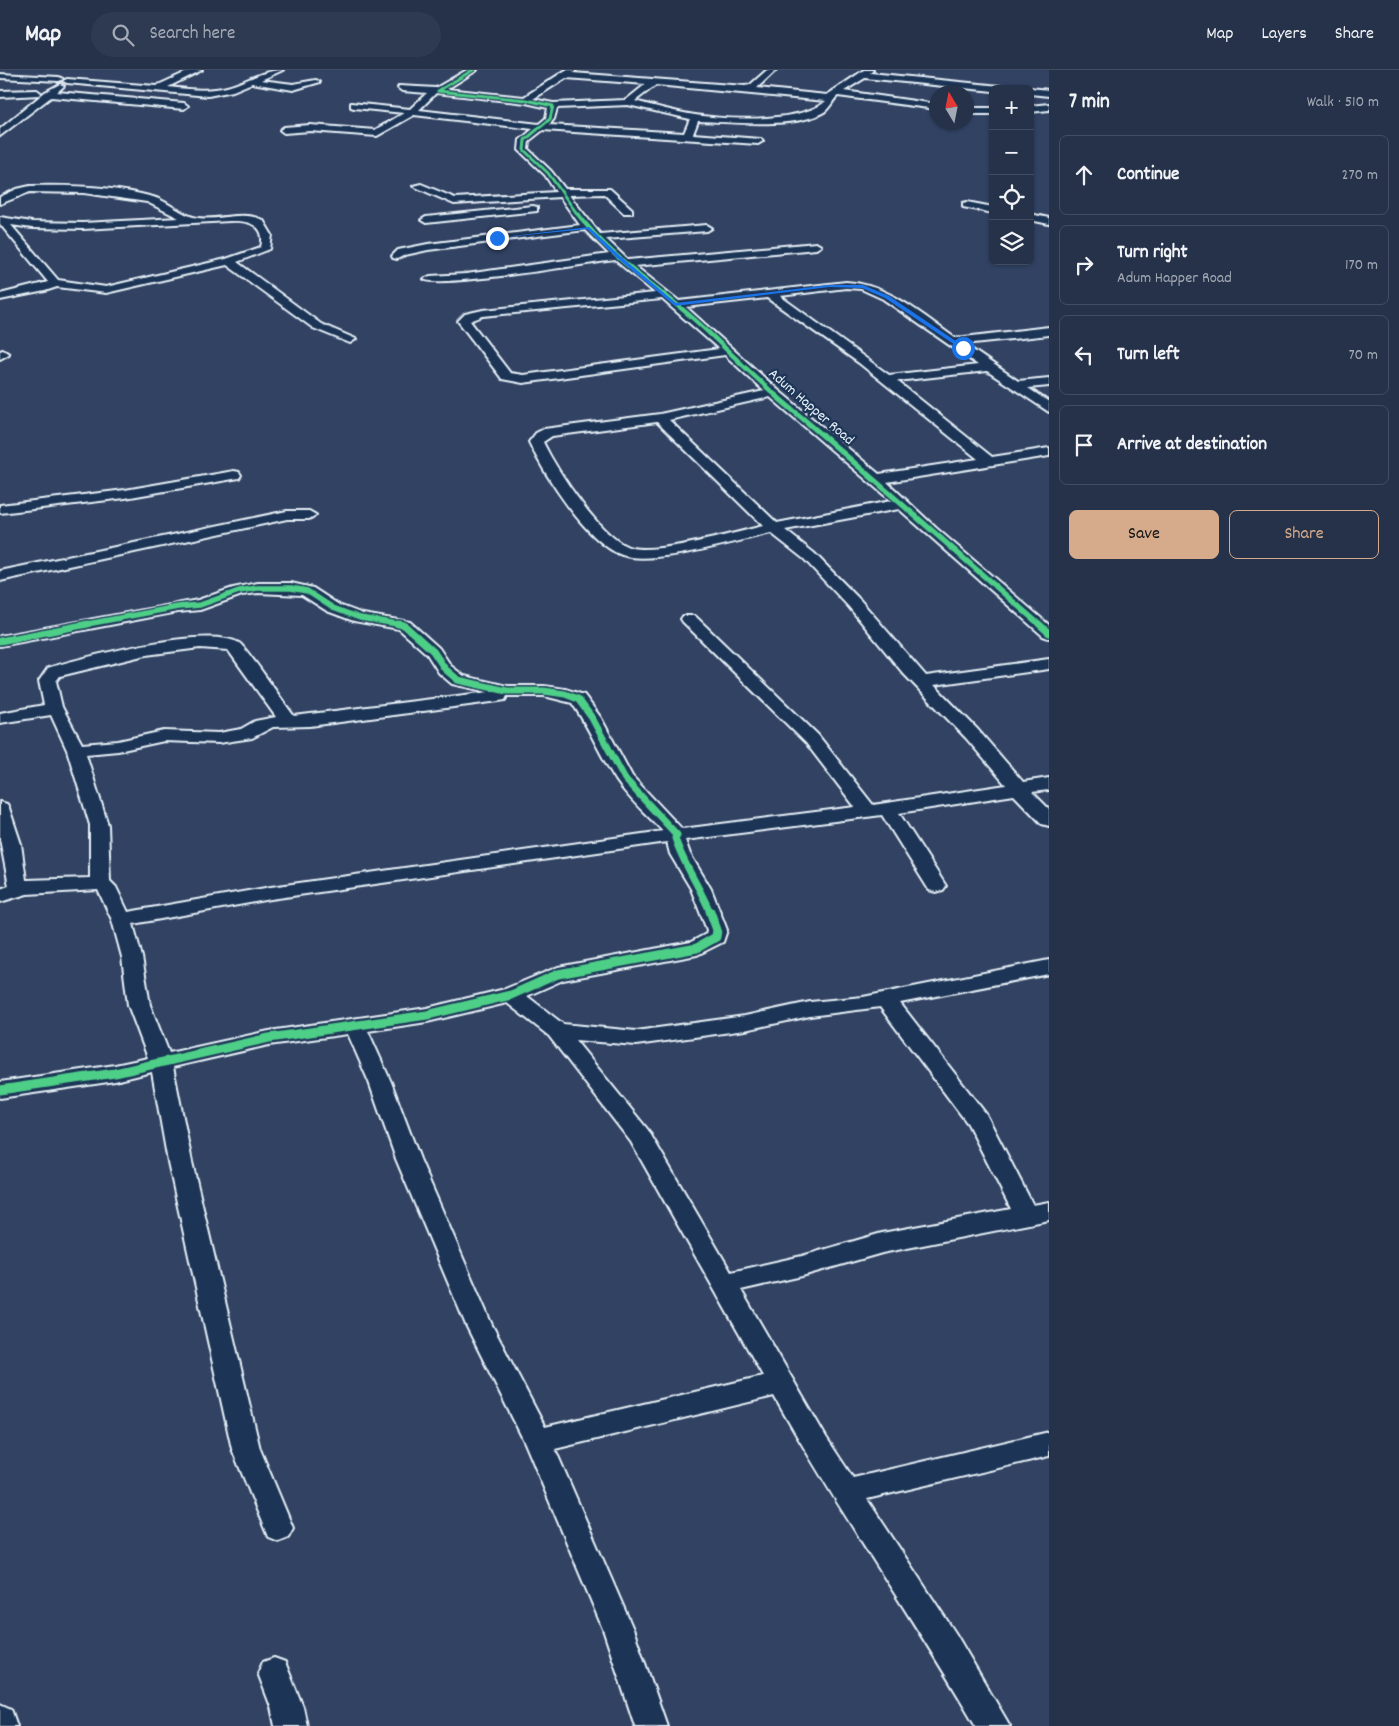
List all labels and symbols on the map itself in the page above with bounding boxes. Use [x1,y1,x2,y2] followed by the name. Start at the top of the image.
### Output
[929,85,974,130] north arrow
[486,227,509,250] route end
[952,337,975,360] route start
[763,364,859,451] street label: Adum Happer Road

